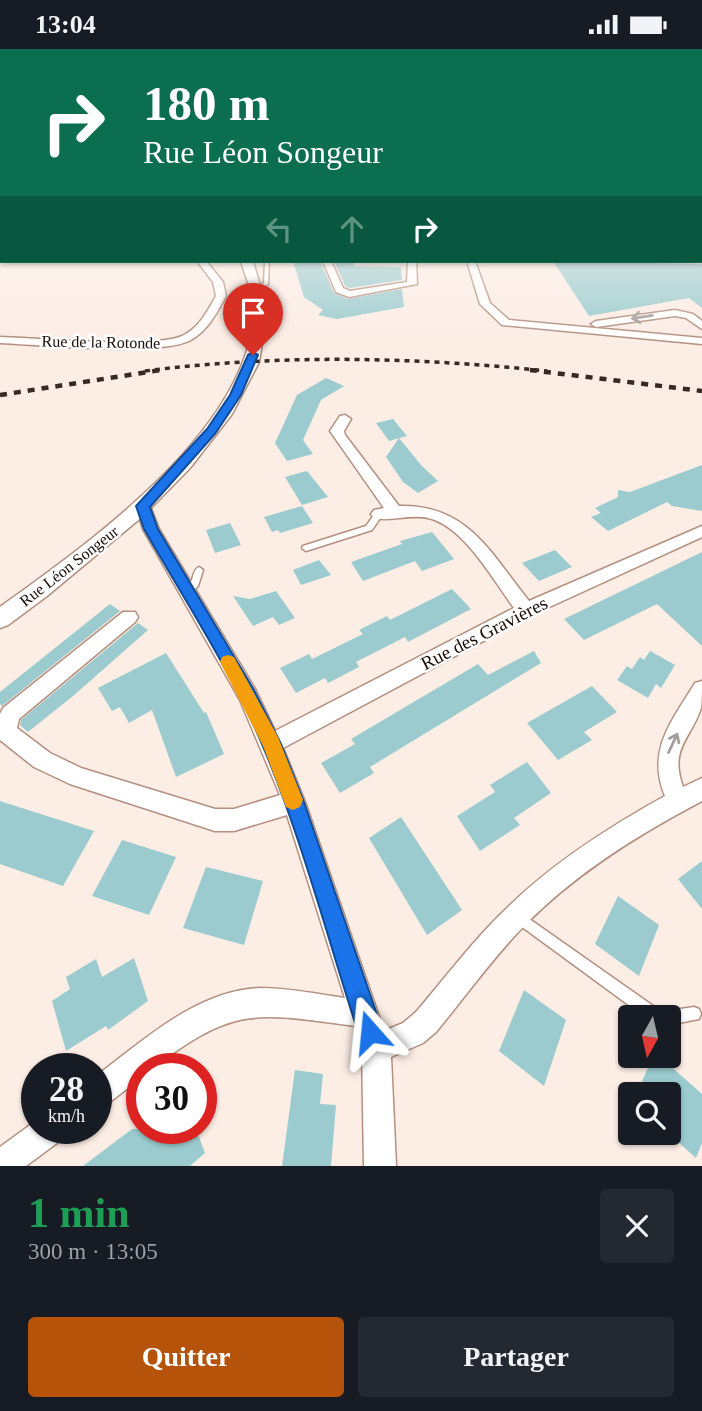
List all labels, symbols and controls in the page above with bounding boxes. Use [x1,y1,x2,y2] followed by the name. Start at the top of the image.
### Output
[35,10,96,39] text: 13:04
[143,76,270,131] text: 180 m
[28,77,119,168] icon: right
[143,134,383,170] text: Rue Léon Songeur
[260,210,298,248] icon: left
[333,210,371,248] icon: ahead
[406,210,444,248] icon: right
[223,283,283,355] pin
[234,294,272,332] icon: arrive
[631,311,654,324] one-way arrow
[42,332,160,352] street label: Rue de la Rotonde
[16,522,123,610] street label: Rue Léon Songeur
[417,592,551,674] street label: Rue des Gravières
[667,733,680,754] one-way arrow
[333,995,407,1069] position arrow
[618,1005,681,1067] north arrow
[618,1005,681,1145] map controls
[126,1053,217,1144] speed limit sign: 30
[49,1070,84,1109] text: 28
[618,1082,681,1145] button: search
[48,1106,85,1126] text: km/h
[600,1189,674,1263] button: close
[28,1190,130,1236] text: 1 min
[28,1239,158,1264] text: 300 m · 13:05
[28,1317,344,1397] button: Quitter
[358,1317,674,1397] button: Partager

